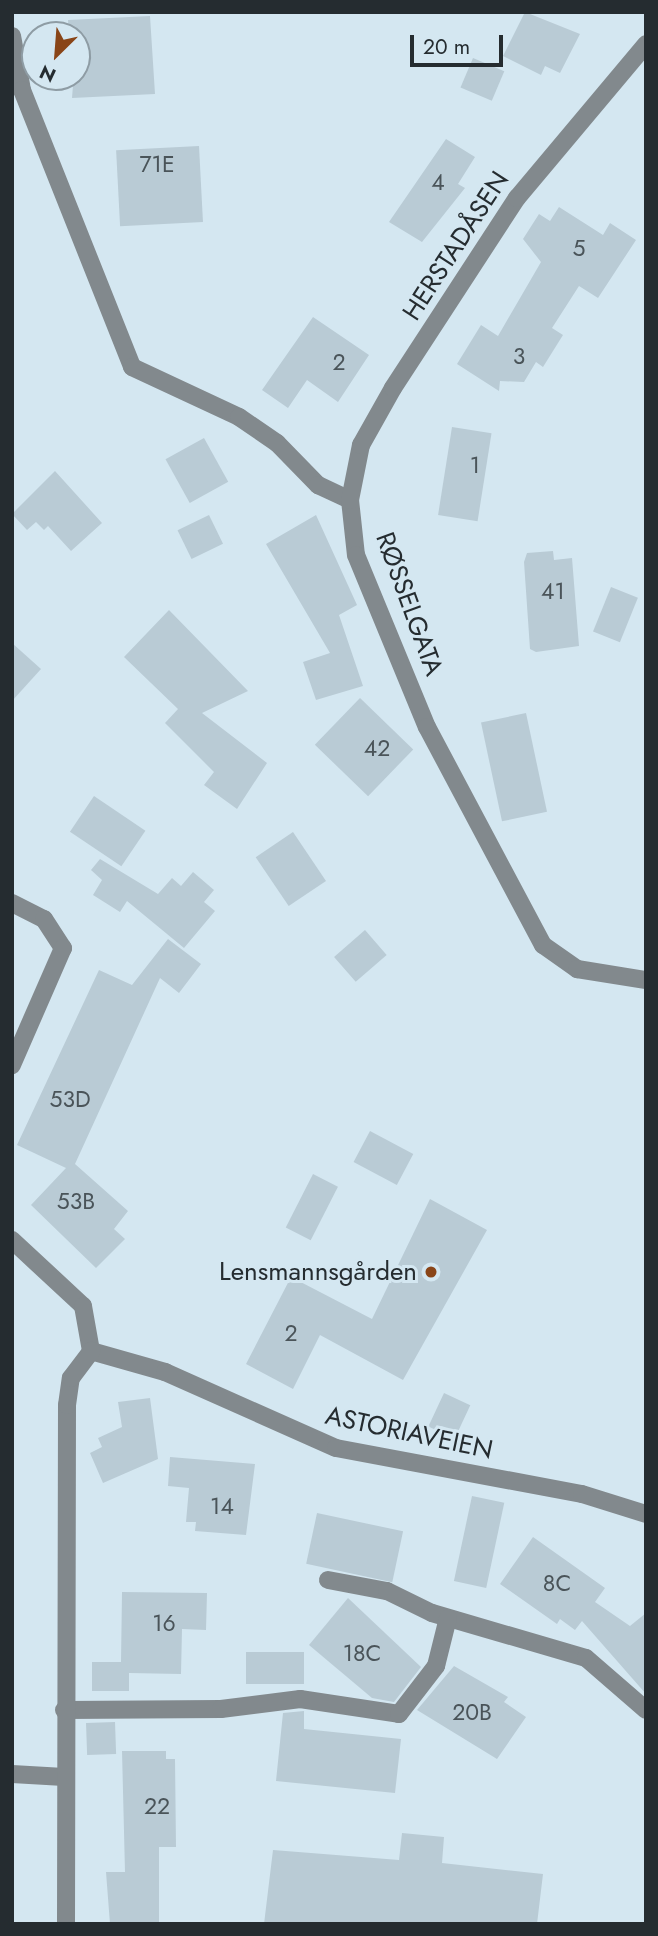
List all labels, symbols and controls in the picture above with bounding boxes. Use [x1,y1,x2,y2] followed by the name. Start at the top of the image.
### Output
[21,21,91,91] north arrow
[413,21,506,65] scale bar
[423,32,470,62] text: 20 m
[35,58,60,89] text: N
[139,150,175,178] house number: 71E
[396,166,516,326] street label: HERSTADÅSEN
[431,168,445,196] house number: 4
[573,234,585,262] house number: 5
[513,342,525,370] house number: 3
[332,348,346,376] house number: 2
[470,451,480,479] house number: 1
[369,528,449,680] street label: RØSSELGATA
[541,577,565,605] house number: 41
[364,734,390,762] house number: 42
[49,1085,91,1113] house number: 53D
[57,1187,95,1215] house number: 53B
[219,1256,417,1288] place label: Lensmannsgården
[423,1264,439,1280] marker: Lensmannsgården
[284,1319,298,1347] house number: 2
[322,1400,496,1466] street label: ASTORIAVEIEN
[210,1492,234,1520] house number: 14
[543,1569,571,1597] house number: 8C
[152,1609,176,1637] house number: 16
[343,1639,381,1667] house number: 18C
[452,1698,492,1726] house number: 20B
[144,1792,170,1820] house number: 22

